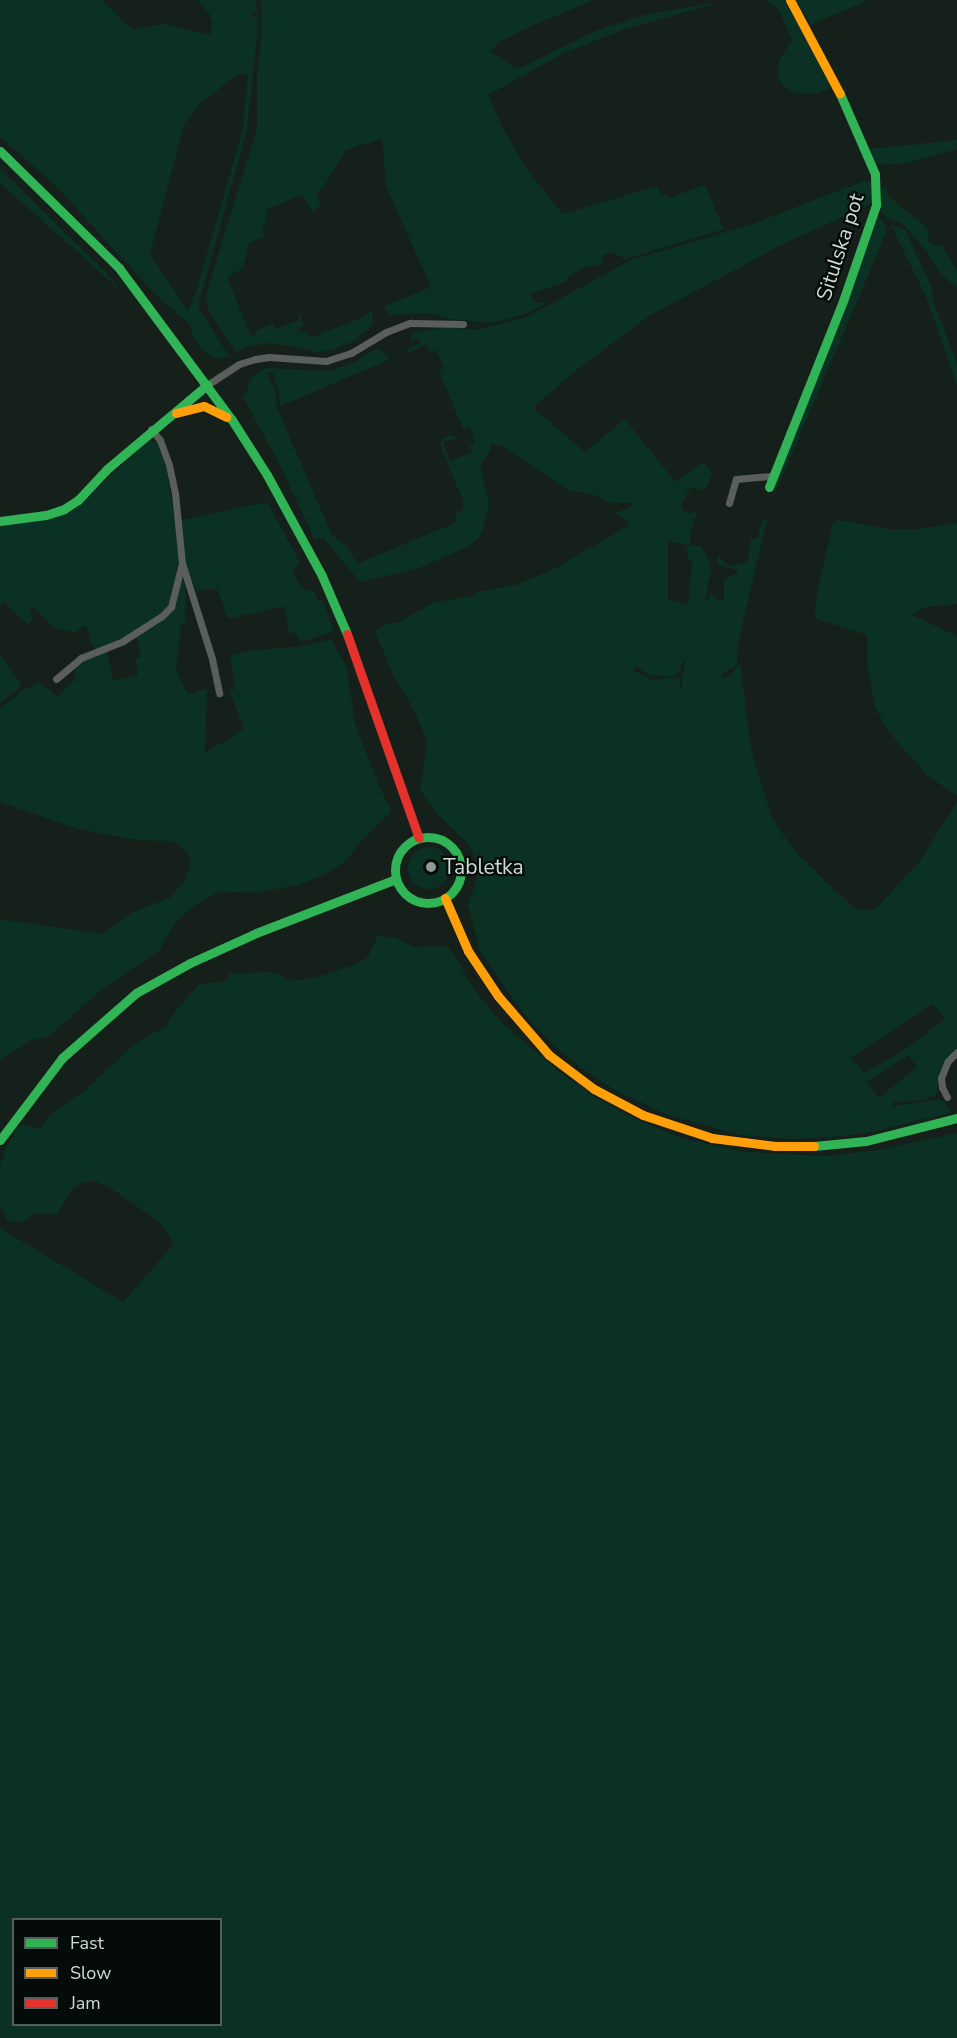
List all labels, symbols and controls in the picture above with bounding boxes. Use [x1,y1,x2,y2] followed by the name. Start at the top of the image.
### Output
[811,190,869,304] street label: Situlska pot
[443,854,524,880] place label: Tabletka
[424,860,438,874] marker: Tabletka
[12,1918,222,2026] legend
[70,1931,104,1955] text: Fast
[70,1961,111,1985] text: Slow
[70,1991,101,2015] text: Jam

